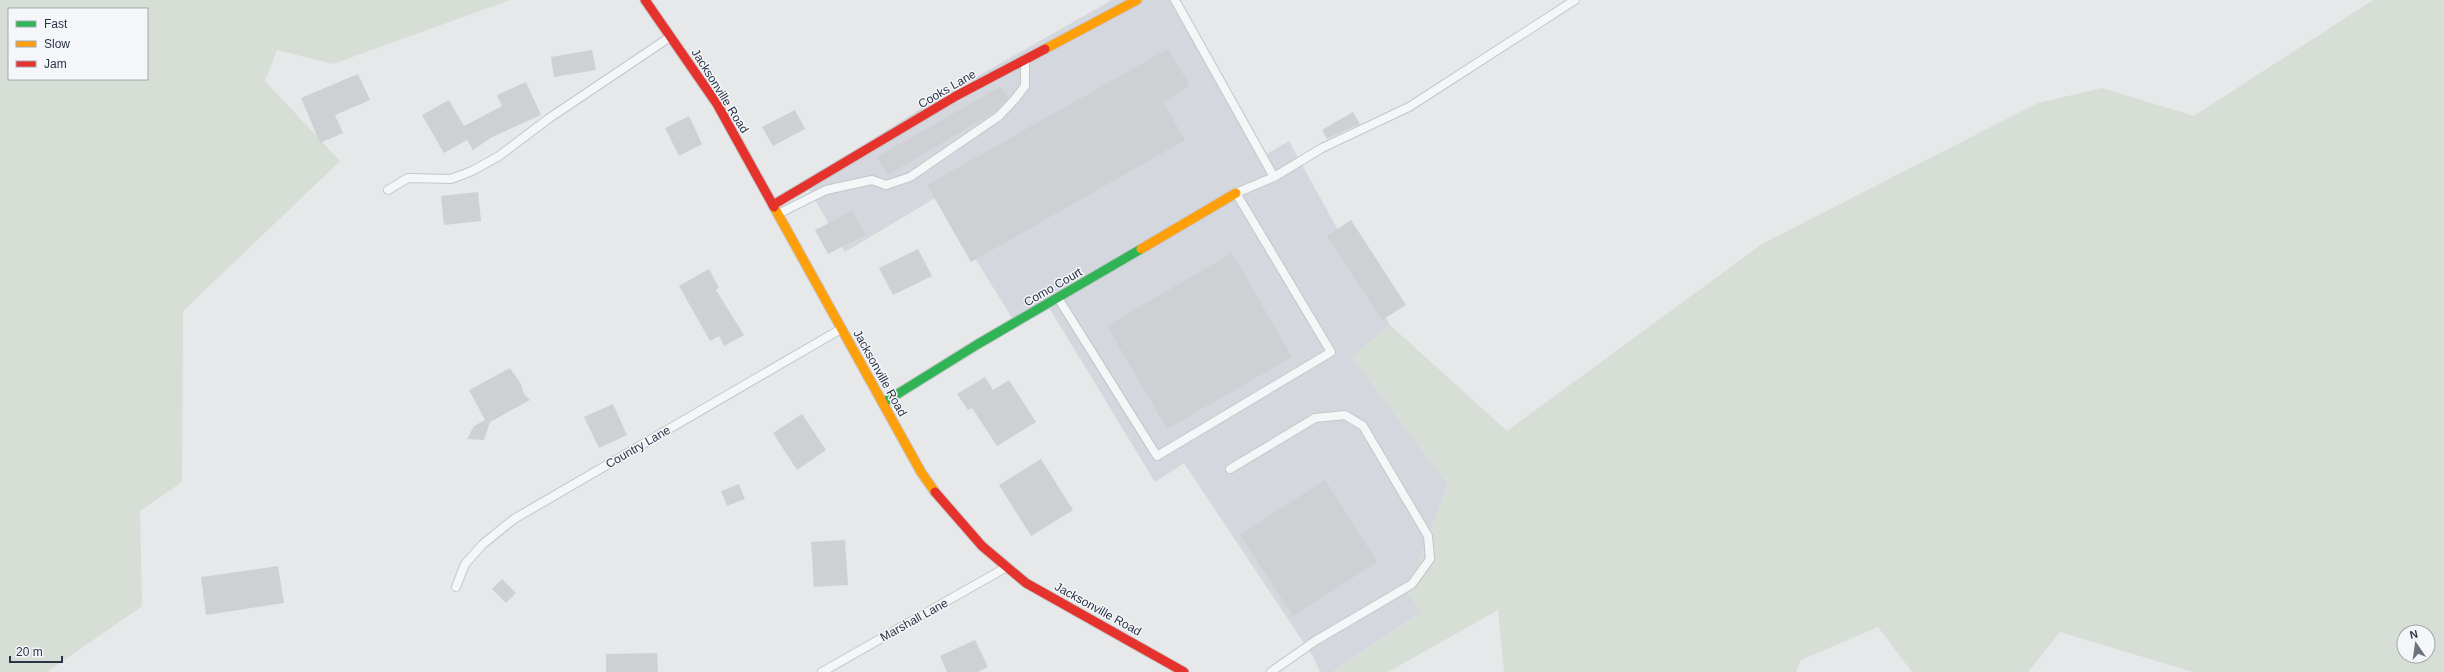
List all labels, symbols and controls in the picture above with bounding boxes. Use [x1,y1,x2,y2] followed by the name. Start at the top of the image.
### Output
[8,8,148,80] legend
[44,17,68,31] text: Fast
[44,37,70,51] text: Slow
[688,46,752,136] street label: Jacksonville Road
[44,57,67,71] text: Jam
[916,67,979,111] street label: Cooks Lane
[1021,264,1085,309] street label: Como Court
[850,327,910,419] street label: Jacksonville Road
[603,423,673,471] street label: Country Lane
[1052,579,1144,639] street label: Jacksonville Road
[878,595,951,644] street label: Marshall Lane
[2396,624,2436,664] north arrow
[2409,628,2419,641] text: N
[10,638,62,664] scale bar
[16,645,43,659] text: 20 m

